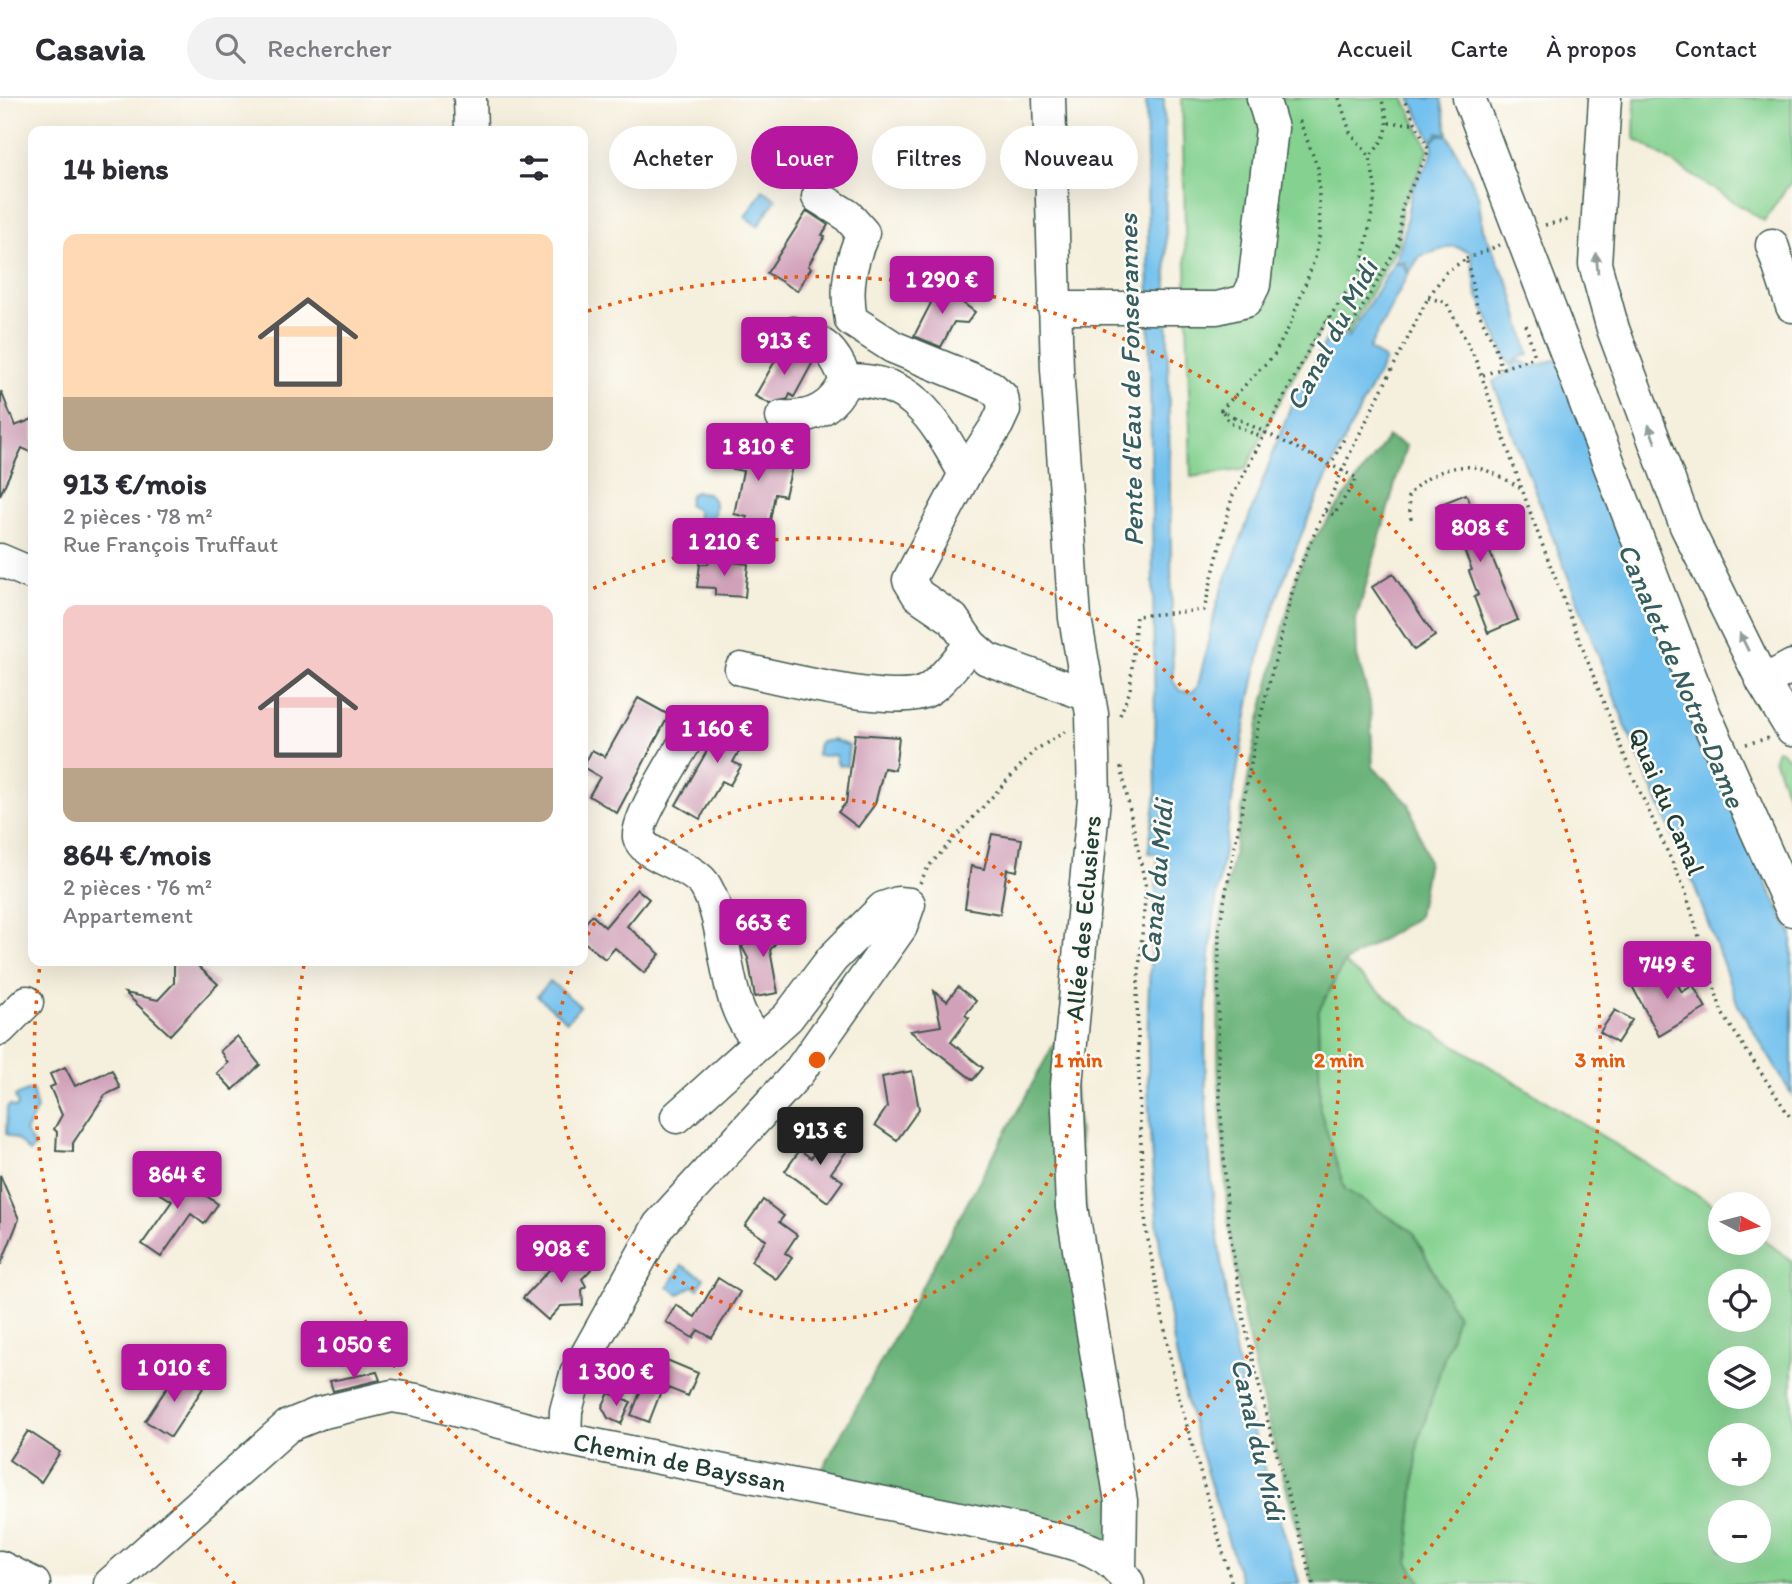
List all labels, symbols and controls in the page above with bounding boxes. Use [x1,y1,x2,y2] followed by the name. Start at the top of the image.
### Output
[187,17,677,80] search box
[35,29,145,68] text: Casavia
[211,29,249,67] icon: search
[267,32,392,64] text: Rechercher
[1337,34,1412,63] text: Accueil
[1450,34,1508,63] text: Carte
[1546,34,1637,63] text: À propos
[1675,34,1757,63] text: Contact
[609,126,737,189] chip: Acheter
[751,126,858,189] chip: Louer
[872,126,986,189] chip: Filtres
[1000,126,1138,189] chip: Nouveau
[515,149,553,187] icon: filters
[63,150,169,187] text: 14 biens
[1110,212,1150,547] water label: Pente d'Eau de Fonserannes
[1277,252,1386,416] water label: Canal du Midi
[1591,252,1602,274] one-way arrow
[877,256,1007,316] pin: 1 290 €
[906,265,978,293] text: 1 290 €
[245,279,371,405] icon: home
[735,317,833,377] pin: 913 €
[757,326,811,354] text: 913 €
[693,424,823,483] pin: 1 810 €
[1646,424,1657,445] one-way arrow
[722,432,794,460] text: 1 810 €
[63,465,207,502] text: 913 €/mois
[63,502,213,530] text: 2 pièces · 78 m²
[1431,504,1529,564] pin: 808 €
[1451,513,1509,541] text: 808 €
[659,518,789,578] pin: 1 210 €
[688,527,760,555] text: 1 210 €
[63,530,278,558] text: Rue François Truffaut
[1611,538,1754,814] water label: Canalet de Notre-Dame
[1738,632,1749,652] one-way arrow
[245,650,371,776] icon: home
[652,706,782,765] pin: 1 160 €
[681,714,753,742] text: 1 160 €
[1622,722,1712,880] street label: Quai du Canal
[1132,795,1180,966] water label: Canal du Midi
[1058,814,1108,1022] street label: Allée des Eclusiers
[63,836,211,873] text: 864 €/mois
[63,873,212,901] text: 2 pièces · 76 m²
[714,900,812,959] pin: 663 €
[63,901,193,929] text: Appartement
[735,908,791,936] text: 663 €
[1618,942,1716,1001] pin: 749 €
[1639,950,1695,978] text: 749 €
[1054,1047,1103,1072] text: 1 min
[1314,1047,1365,1072] text: 2 min
[1575,1047,1626,1072] text: 3 min
[805,1048,829,1072] centre of rings
[771,1108,869,1167] pin: 913 €
[793,1116,847,1144] text: 913 €
[128,1152,226,1211] pin: 864 €
[149,1160,205,1188] text: 864 €
[1708,1192,1771,1255] north arrow
[1708,1192,1771,1563] map controls
[512,1226,610,1285] pin: 908 €
[532,1234,590,1262] text: 908 €
[1708,1269,1771,1332] button: locate
[289,1322,419,1381] pin: 1 050 €
[317,1330,391,1358] text: 1 050 €
[109,1344,239,1404] pin: 1 010 €
[1708,1346,1771,1409] button: layers
[551,1348,681,1408] pin: 1 300 €
[137,1353,211,1381] text: 1 010 €
[1224,1355,1295,1526] water label: Canal du Midi
[578,1357,654,1385] text: 1 300 €
[1708,1423,1771,1486] button: +
[570,1425,789,1499] street label: Chemin de Bayssan
[1708,1500,1771,1563] button: −

